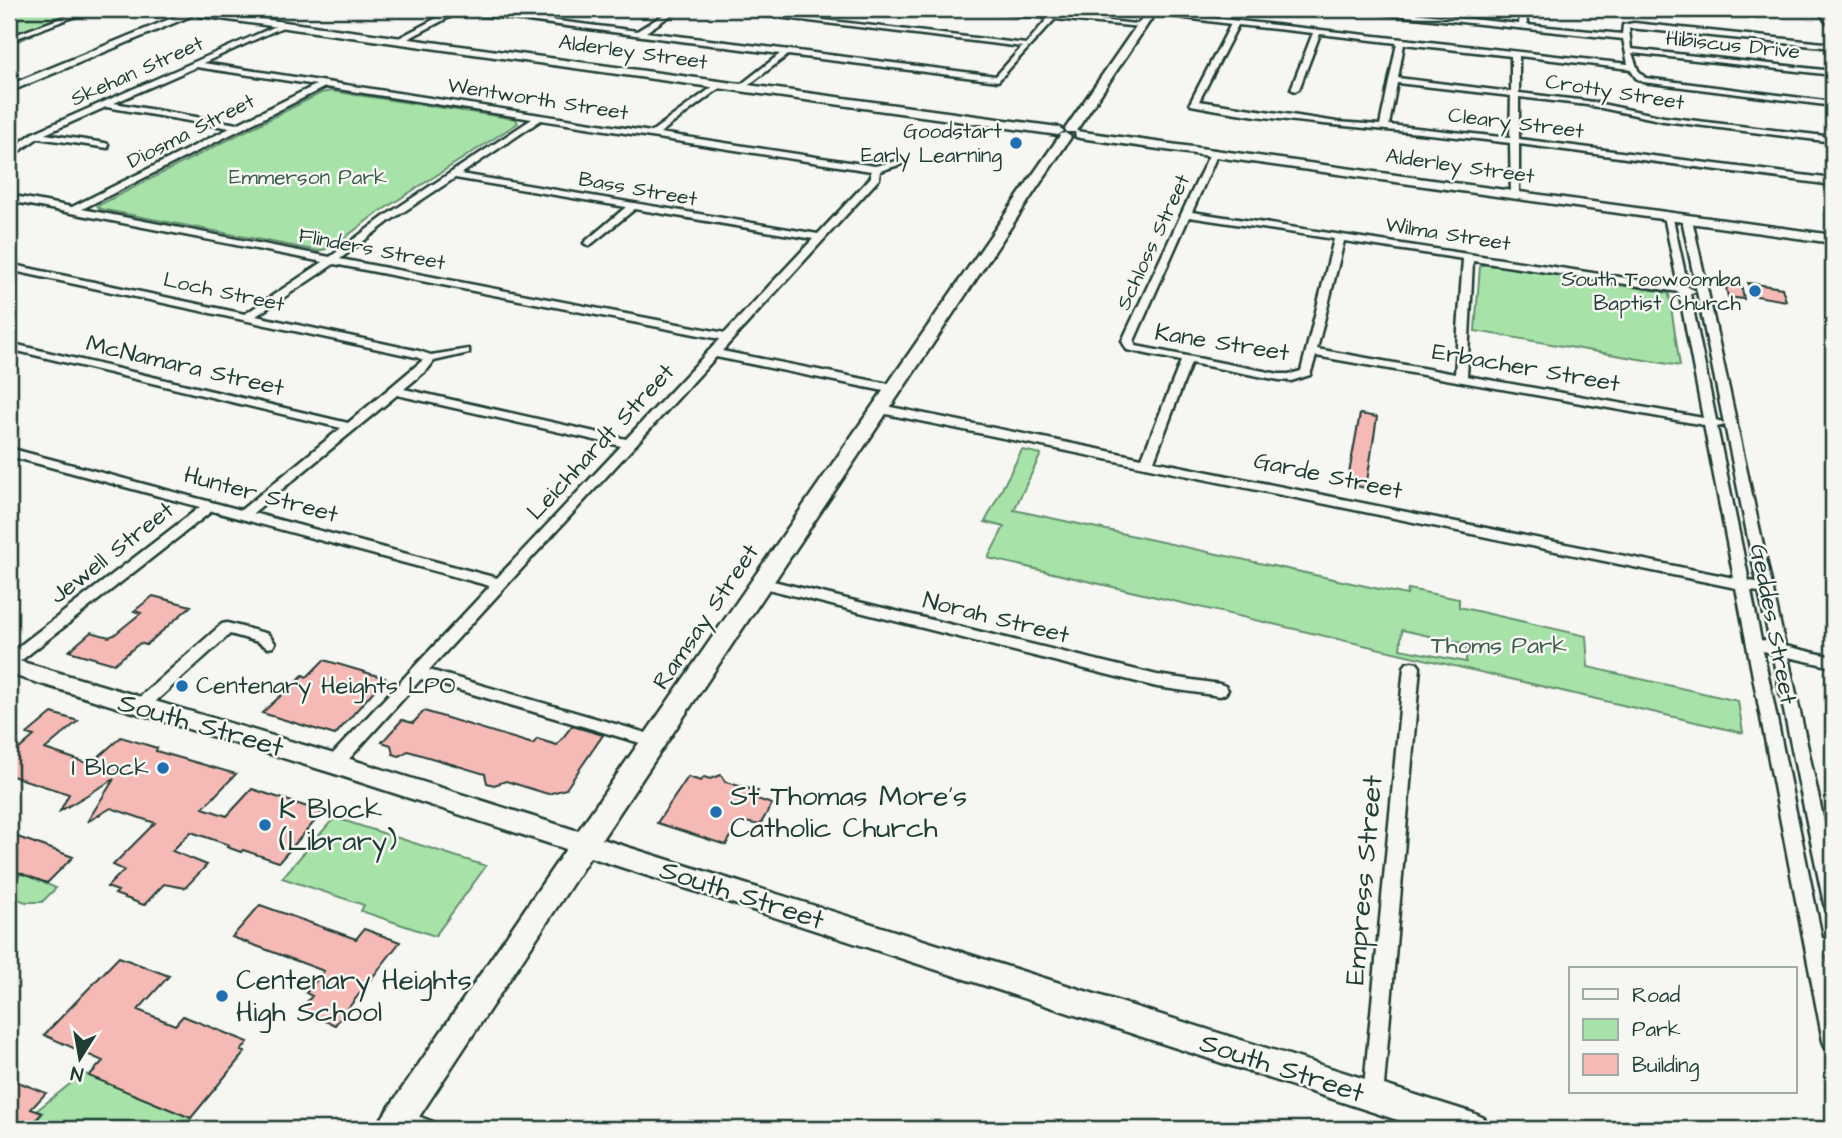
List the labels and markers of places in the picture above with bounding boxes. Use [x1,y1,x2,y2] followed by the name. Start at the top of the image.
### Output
[861,117,1003,172] place label: Goodstart Early Learning
[1008,135,1024,151] marker: Goodstart Early Learning
[1562,265,1742,319] place label: South Toowoomba Baptist Church
[1747,283,1763,299] marker: South Toowoomba Baptist Church
[196,669,456,704] place label: Centenary Heights LPO
[174,678,190,694] marker: Centenary Heights LPO
[71,751,149,785] place label: I Block
[155,760,171,776] marker: I Block
[730,777,967,848] place label: St Thomas More's Catholic Church
[279,790,397,863] place label: K Block (Library)
[708,804,724,820] marker: St Thomas More's Catholic Church
[257,817,273,833] marker: K Block (Library)
[236,961,472,1033] place label: Centenary Heights High School
[214,988,230,1004] marker: Centenary Heights High School

